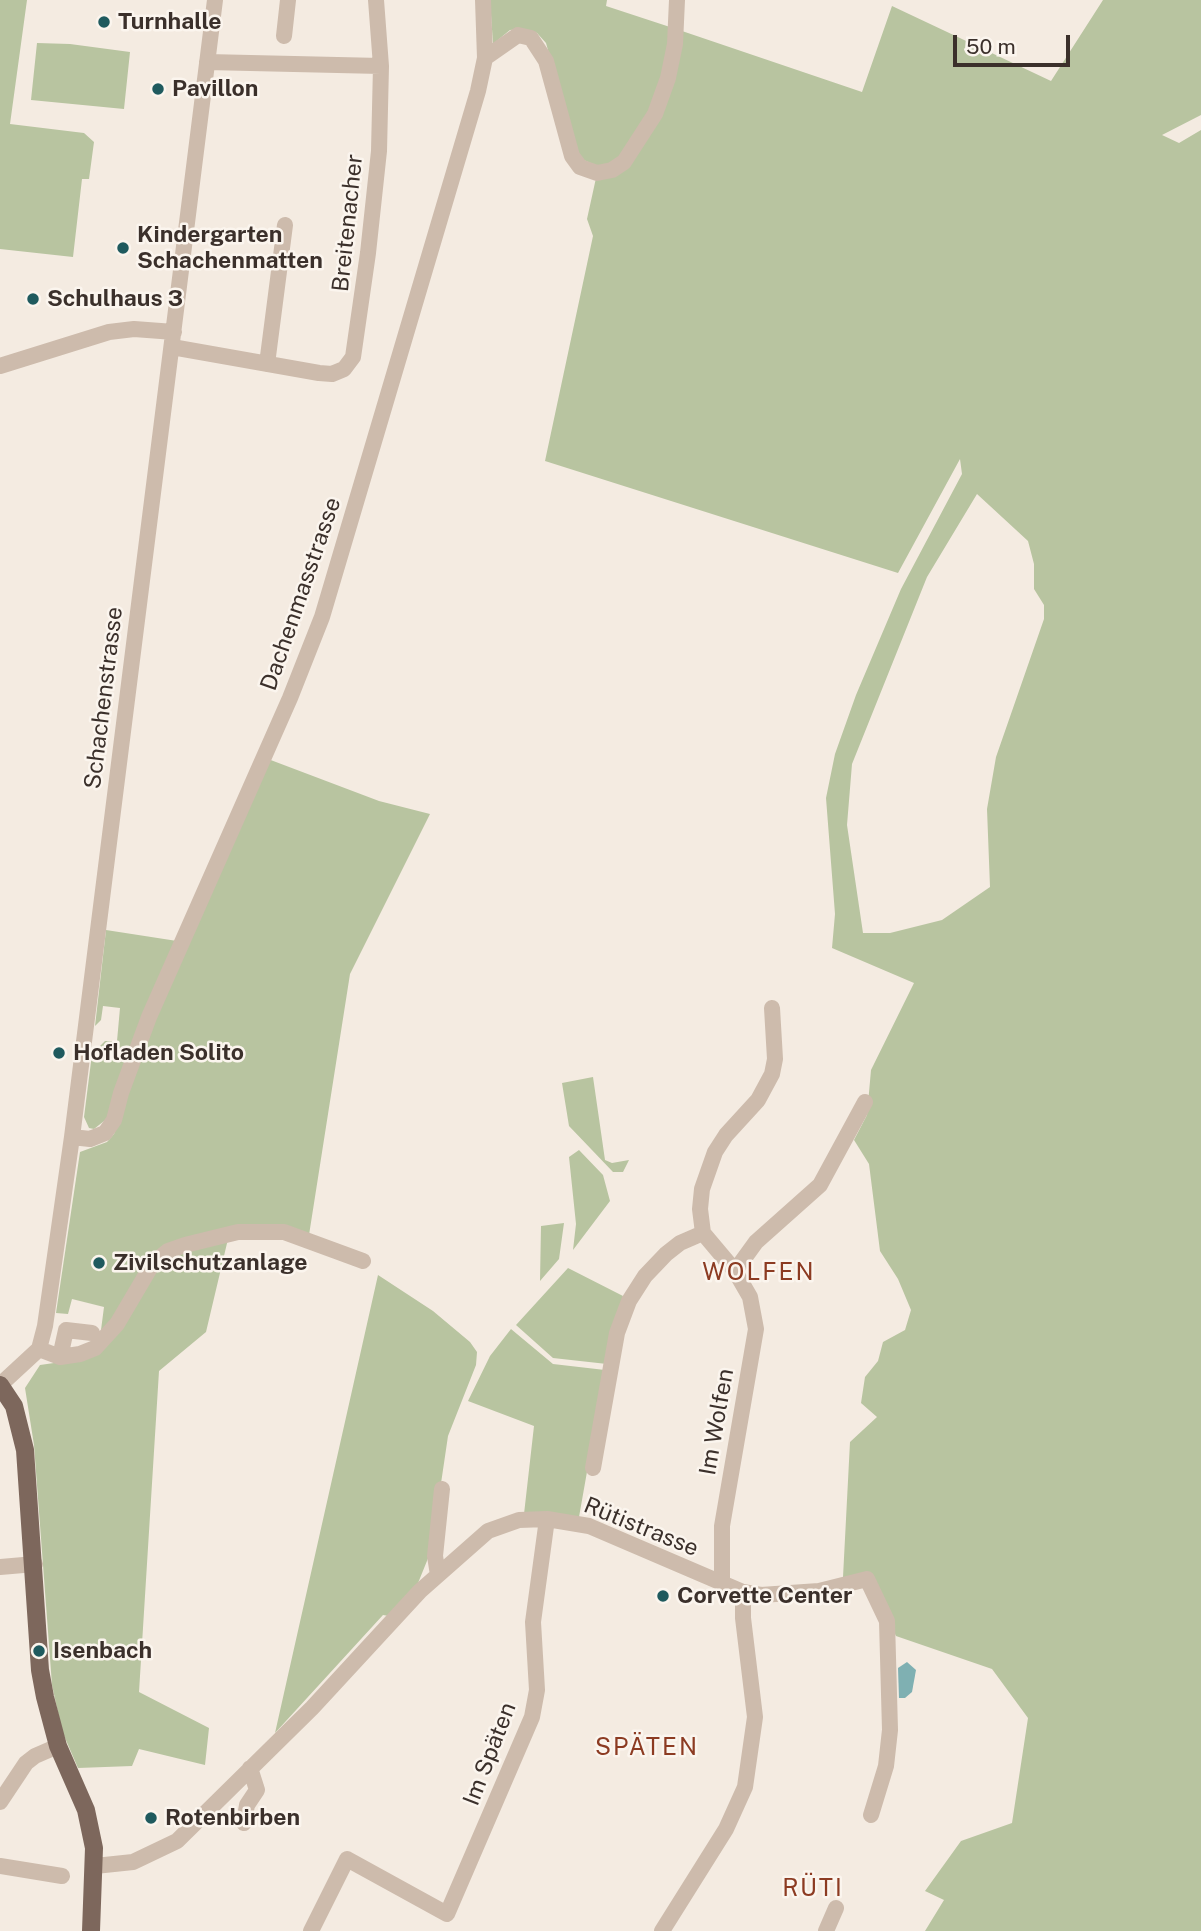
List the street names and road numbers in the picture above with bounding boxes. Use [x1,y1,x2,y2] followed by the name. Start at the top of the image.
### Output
[327,153,369,293] street label: Breitenacher
[255,494,347,694] street label: Dachenmasstrasse
[79,605,129,791] street label: Schachenstrasse
[694,1367,740,1477] street label: Im Wolfen
[580,1492,702,1562] street label: Rütistrasse
[458,1699,522,1809] street label: Im Späten

